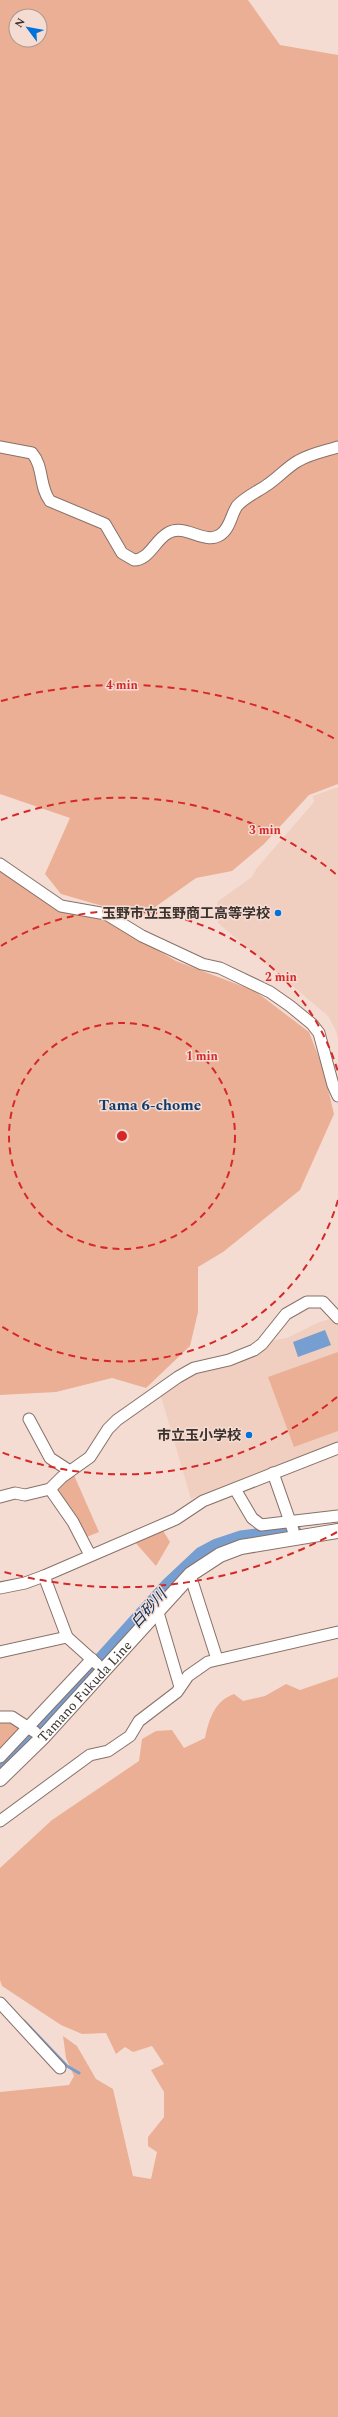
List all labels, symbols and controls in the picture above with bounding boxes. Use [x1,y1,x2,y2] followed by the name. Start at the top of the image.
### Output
[8,8,48,48] north arrow
[10,15,30,31] text: N
[106,676,139,695] text: 4 min
[249,821,282,840] text: 3 min
[102,903,270,924] place label: 玉野市立玉野商工高等学校
[273,908,283,918] marker: 玉野市立玉野商工高等学校
[265,968,298,987] text: 2 min
[186,1047,219,1066] text: 1 min
[99,1094,201,1117] district label: Tama 6-chome
[115,1129,129,1143] centre of rings
[157,1425,241,1446] place label: 市立玉小学校
[244,1430,254,1440] marker: 市立玉小学校
[125,1583,174,1633] water label: 白砂川
[32,1635,137,1747] street label: Tamano Fukuda Line

